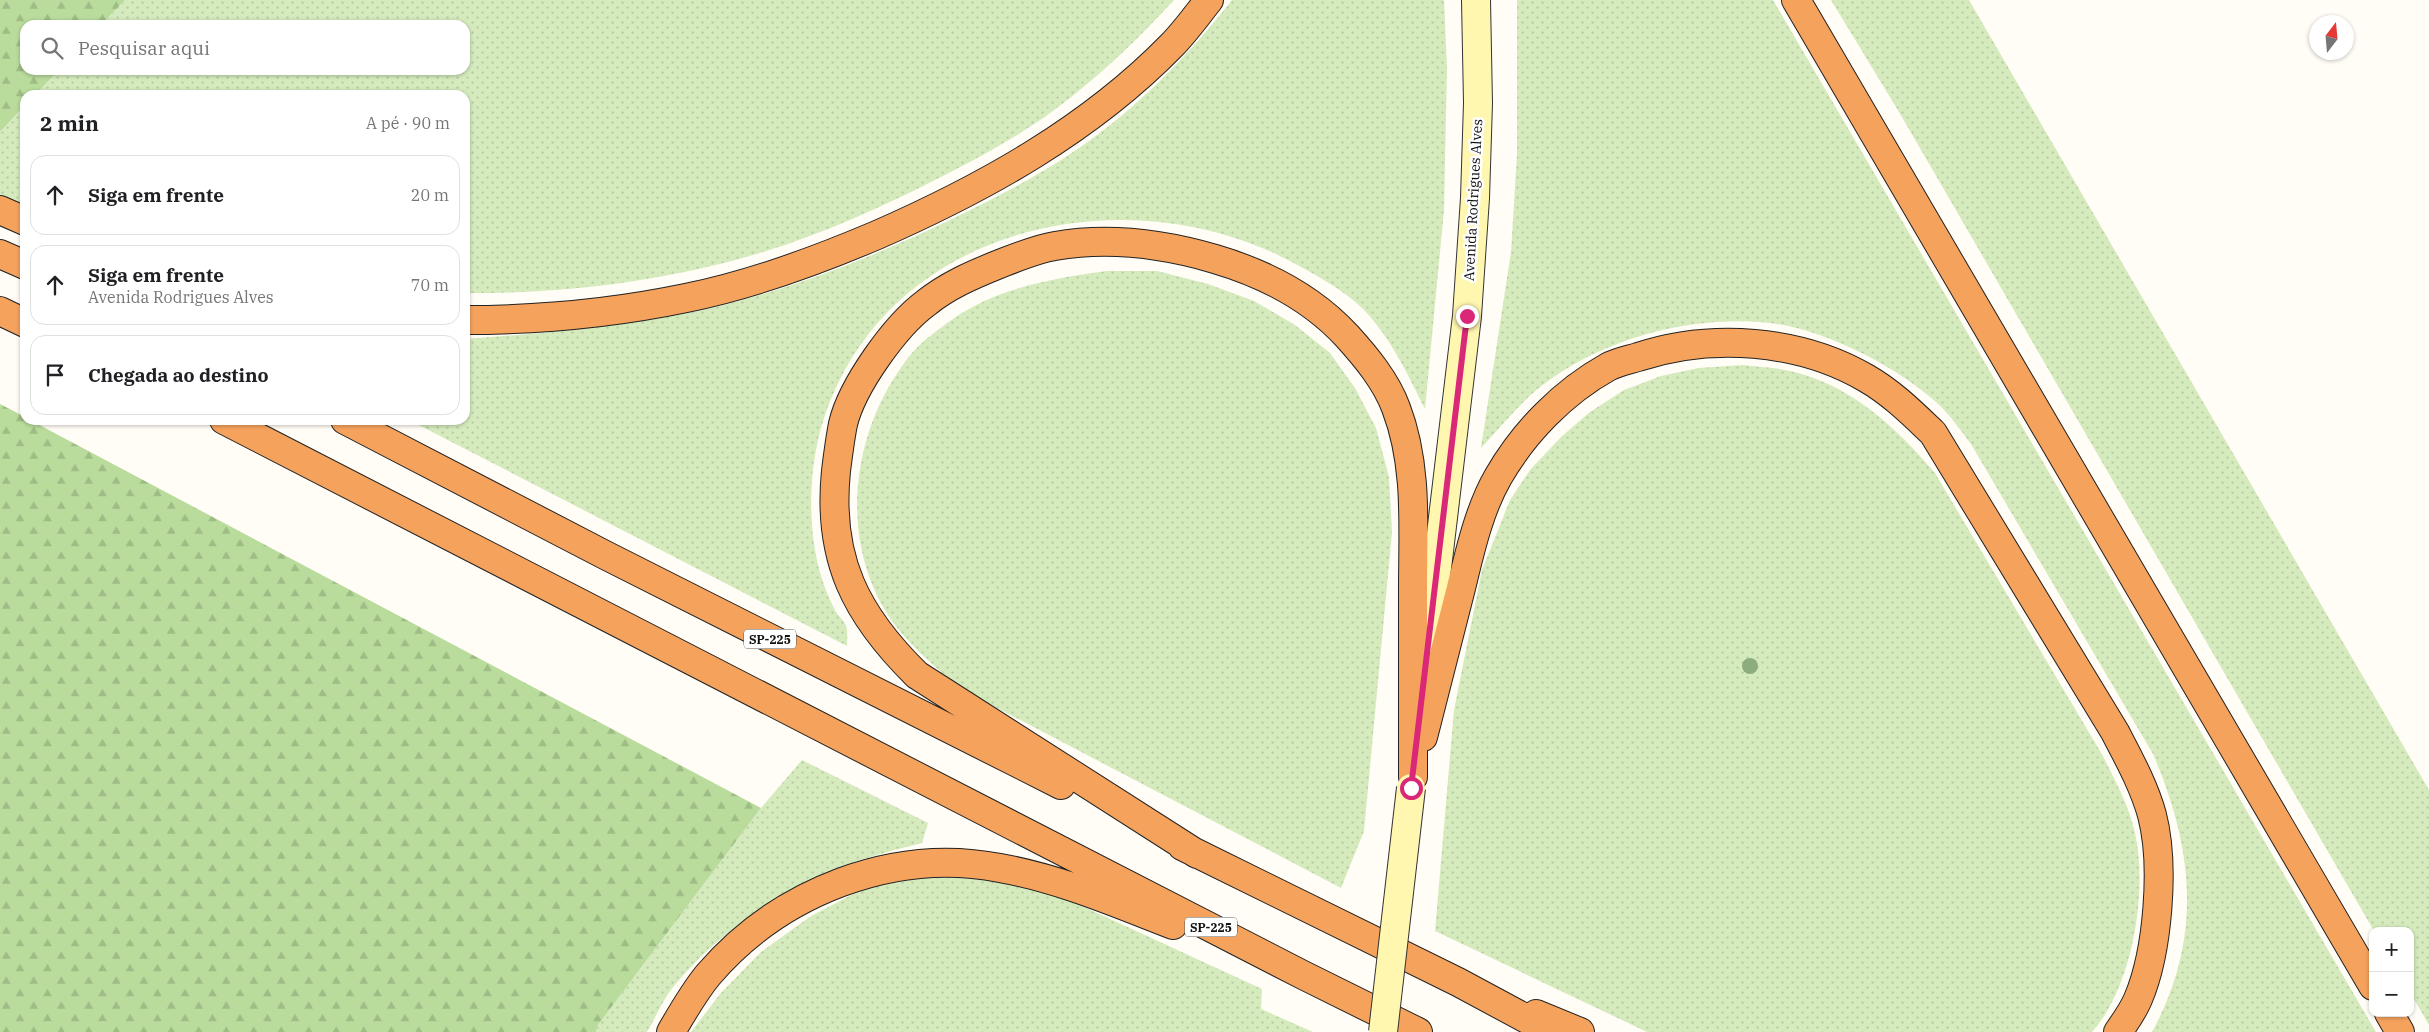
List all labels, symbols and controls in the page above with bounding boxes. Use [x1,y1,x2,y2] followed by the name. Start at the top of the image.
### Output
[2309,15,2354,60] north arrow
[20,20,470,75] search box
[38,34,66,62] icon: search
[78,36,210,60] text: Pesquisar aqui
[40,109,99,137] text: 2 min
[366,113,450,133] text: A pé · 90 m
[1460,118,1486,282] street label: Avenida Rodrigues Alves
[41,181,69,209] icon: ahead
[88,183,224,207] text: Siga em frente
[411,185,449,205] text: 20 m
[88,263,224,287] text: Siga em frente
[41,271,69,299] icon: ahead
[411,275,449,295] text: 70 m
[88,287,274,307] text: Avenida Rodrigues Alves
[1456,305,1479,328] route end
[41,361,69,389] icon: arrive
[88,363,269,387] text: Chegada ao destino
[744,630,796,648] road number: SP-225
[1400,777,1423,800] route start
[1185,918,1237,936] road number: SP-225
[2369,927,2414,1017] map controls
[2369,927,2414,972] button: +
[2369,972,2414,1017] button: −

